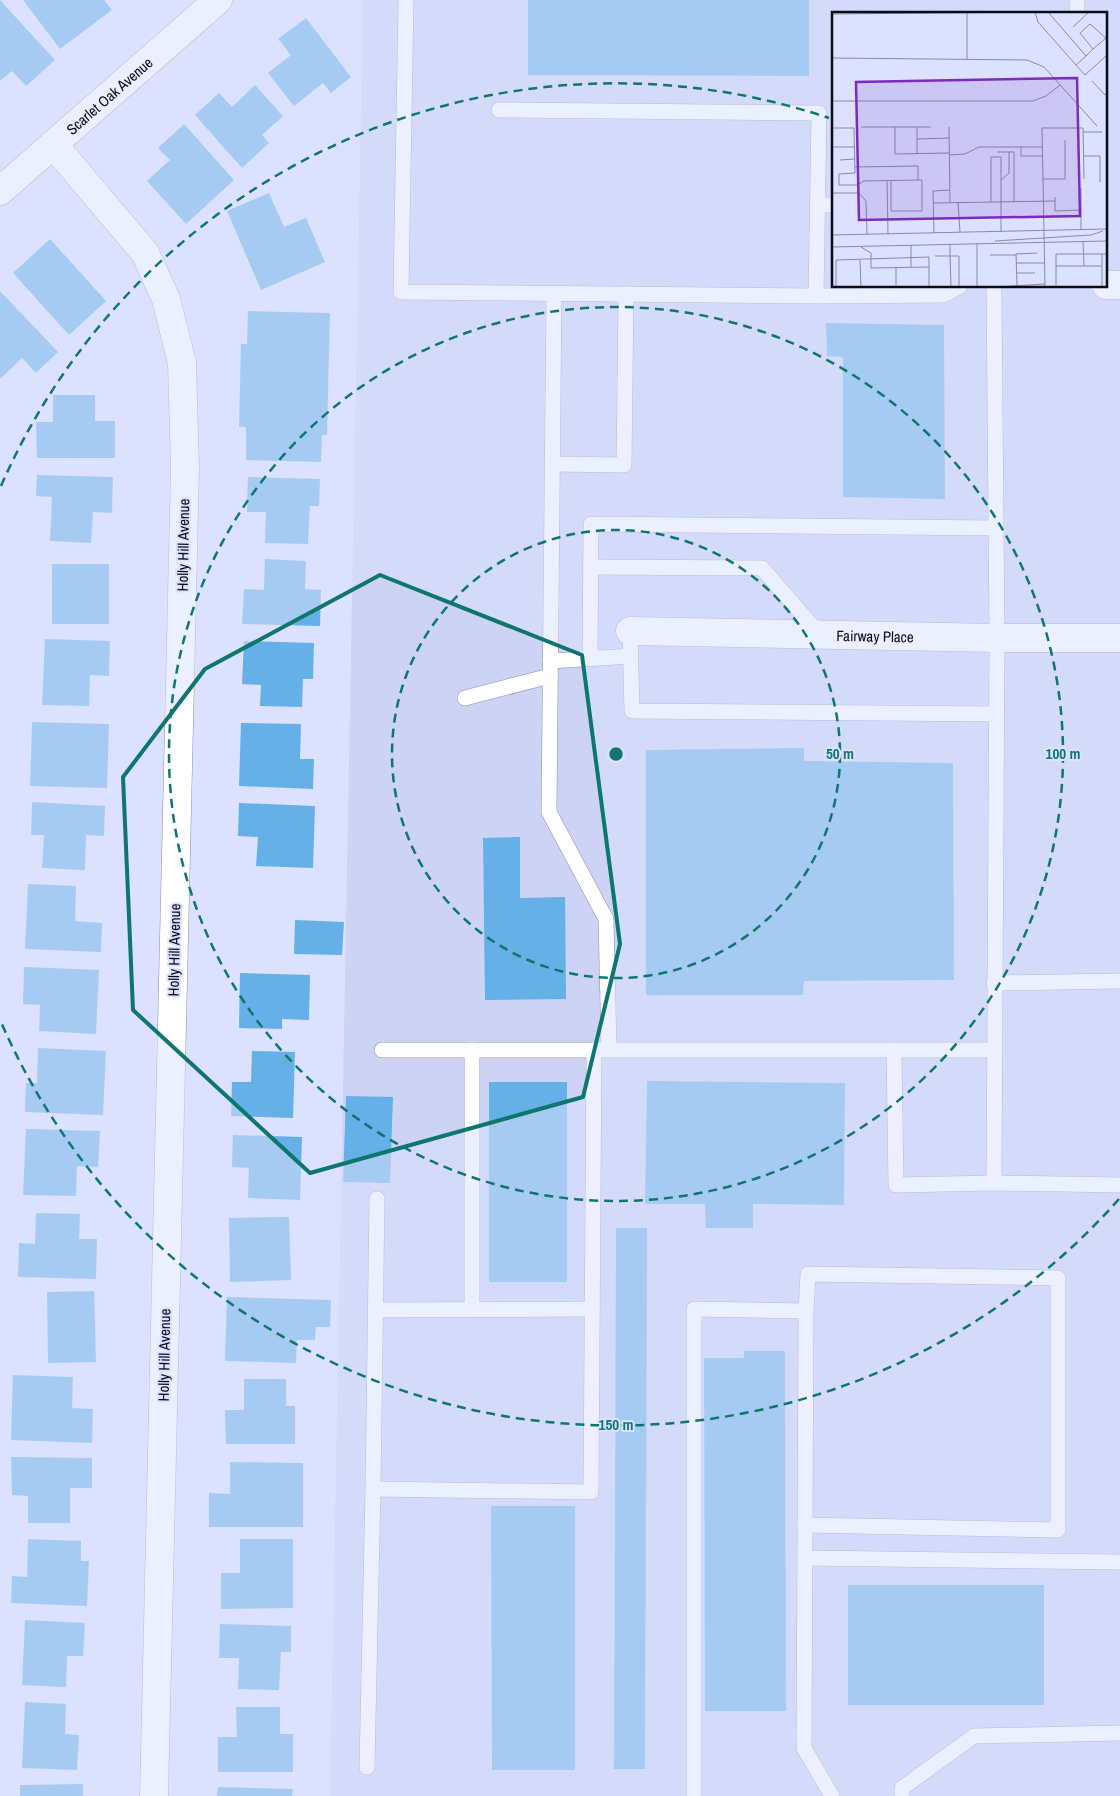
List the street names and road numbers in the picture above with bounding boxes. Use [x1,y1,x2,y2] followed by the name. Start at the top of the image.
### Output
[61,52,157,139] street label: Scarlet Oak Avenue
[172,498,194,592] street label: Holly Hill Avenue
[836,624,914,647] street label: Fairway Place
[163,903,185,997] street label: Holly Hill Avenue
[153,1308,175,1402] street label: Holly Hill Avenue

